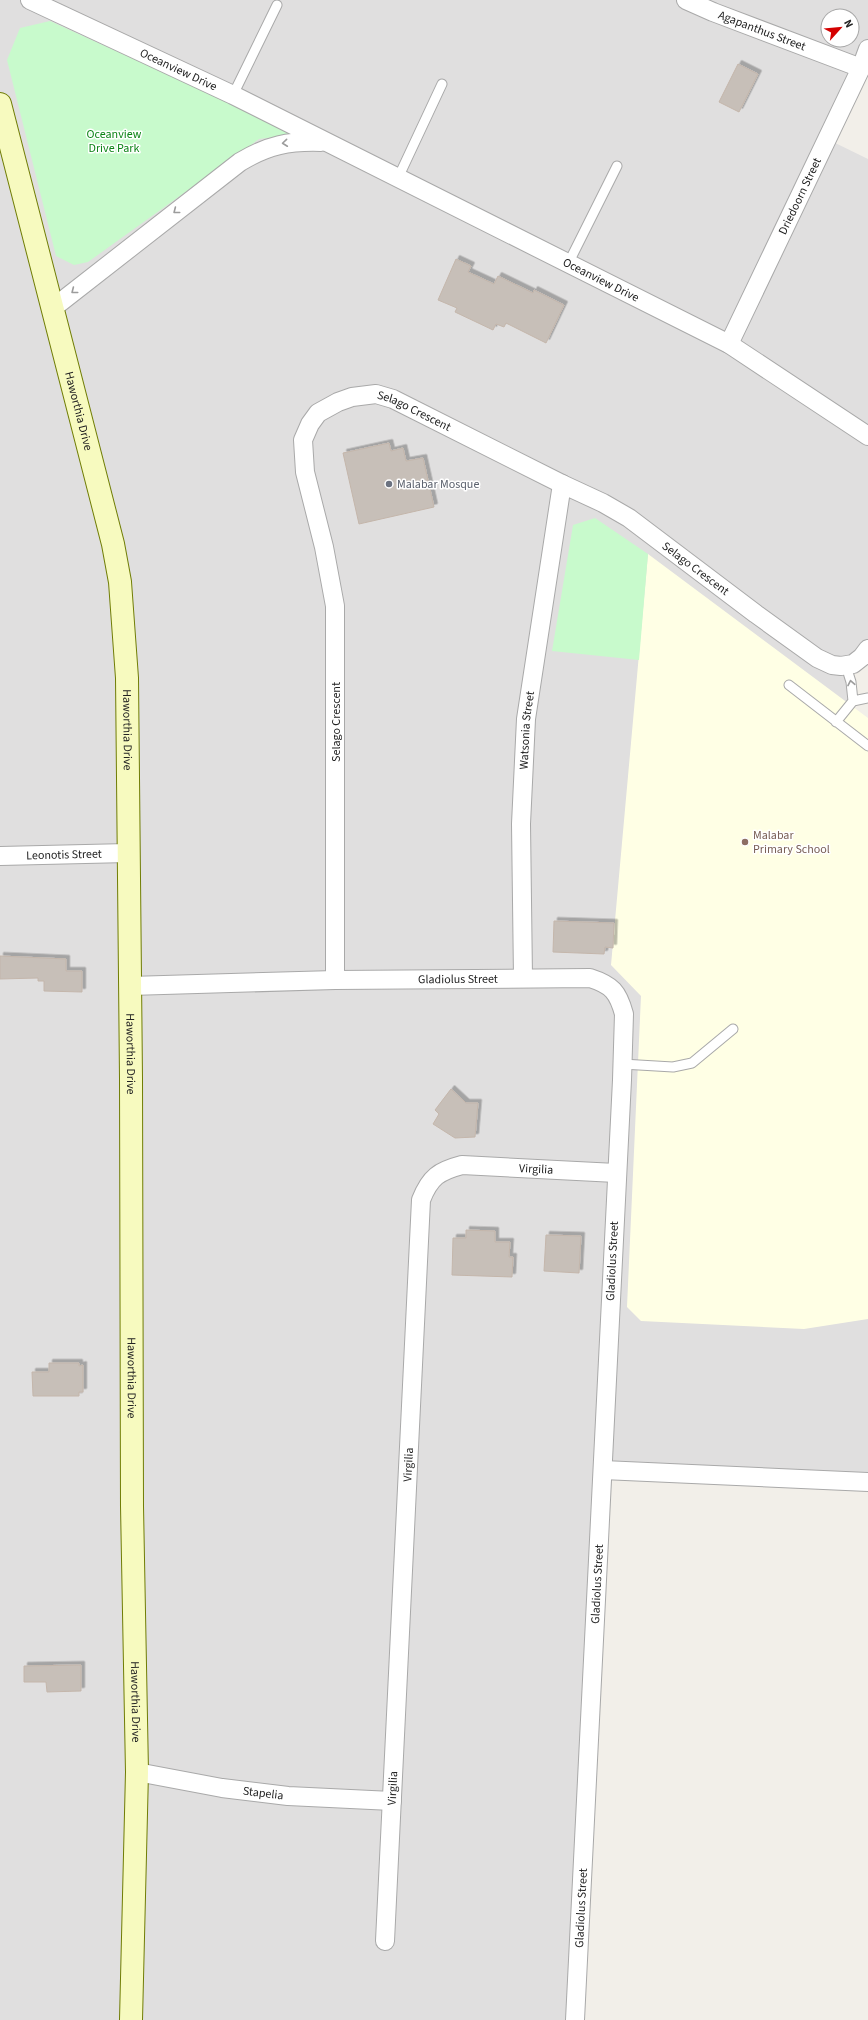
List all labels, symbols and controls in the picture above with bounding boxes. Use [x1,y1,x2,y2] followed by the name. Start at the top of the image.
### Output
[716,7,808,55] street label: Agapanthus Street
[820,8,860,48] north arrow
[840,17,857,30] text: N
[137,45,220,95] street label: Oceanview Drive
[87,126,142,157] park label: Oceanview Drive Park
[282,139,288,148] one-way arrow
[775,155,826,238] street label: Driedoorn Street
[174,207,181,214] one-way arrow
[560,254,642,307] street label: Oceanview Drive
[71,287,78,294] one-way arrow
[60,370,97,453] street label: Haworthia Drive
[375,387,454,436] street label: Selago Crescent
[397,476,479,493] place label: Malabar Mosque
[384,479,394,489] marker: Malabar Mosque
[658,538,732,600] street label: Selago Crescent
[847,680,856,686] one-way arrow
[328,682,345,762] street label: Selago Crescent
[118,689,136,771] street label: Haworthia Drive
[516,690,539,770] street label: Watsonia Street
[753,827,830,858] place label: Malabar Primary School
[740,837,750,847] marker: Malabar Primary School
[26,846,102,864] street label: Leonotis Street
[418,971,498,988] street label: Gladiolus Street
[121,1013,139,1094] street label: Haworthia Drive
[519,1160,554,1179] street label: Virgilia
[602,1221,623,1301] street label: Gladiolus Street
[123,1337,140,1418] street label: Haworthia Drive
[399,1447,418,1482] street label: Virgilia
[587,1544,608,1624] street label: Gladiolus Street
[126,1661,144,1743] street label: Haworthia Drive
[384,1771,402,1806] street label: Virgilia
[242,1783,284,1804] street label: Stapelia
[571,1868,592,1948] street label: Gladiolus Street

